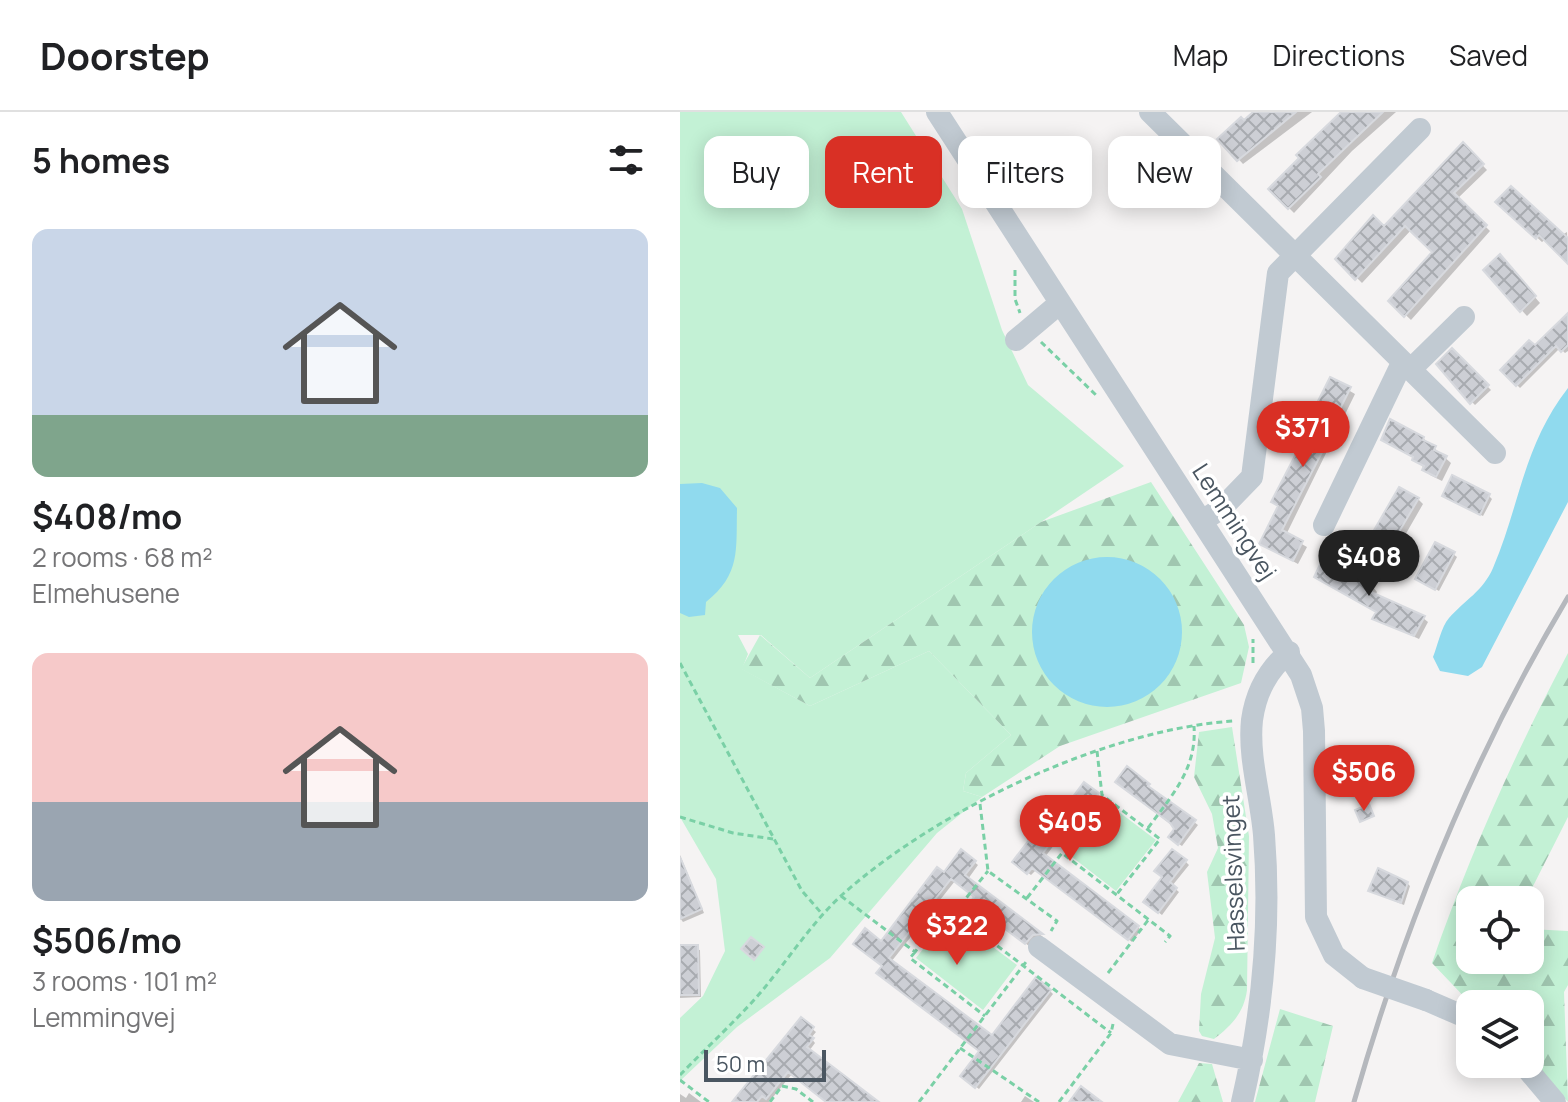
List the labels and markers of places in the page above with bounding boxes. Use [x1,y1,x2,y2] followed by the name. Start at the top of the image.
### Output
[1256,401,1350,469] pin: $371
[1322,530,1416,598] pin: $408
[1317,745,1411,813] pin: $506
[1023,795,1117,863] pin: $405
[910,899,1004,967] pin: $322

